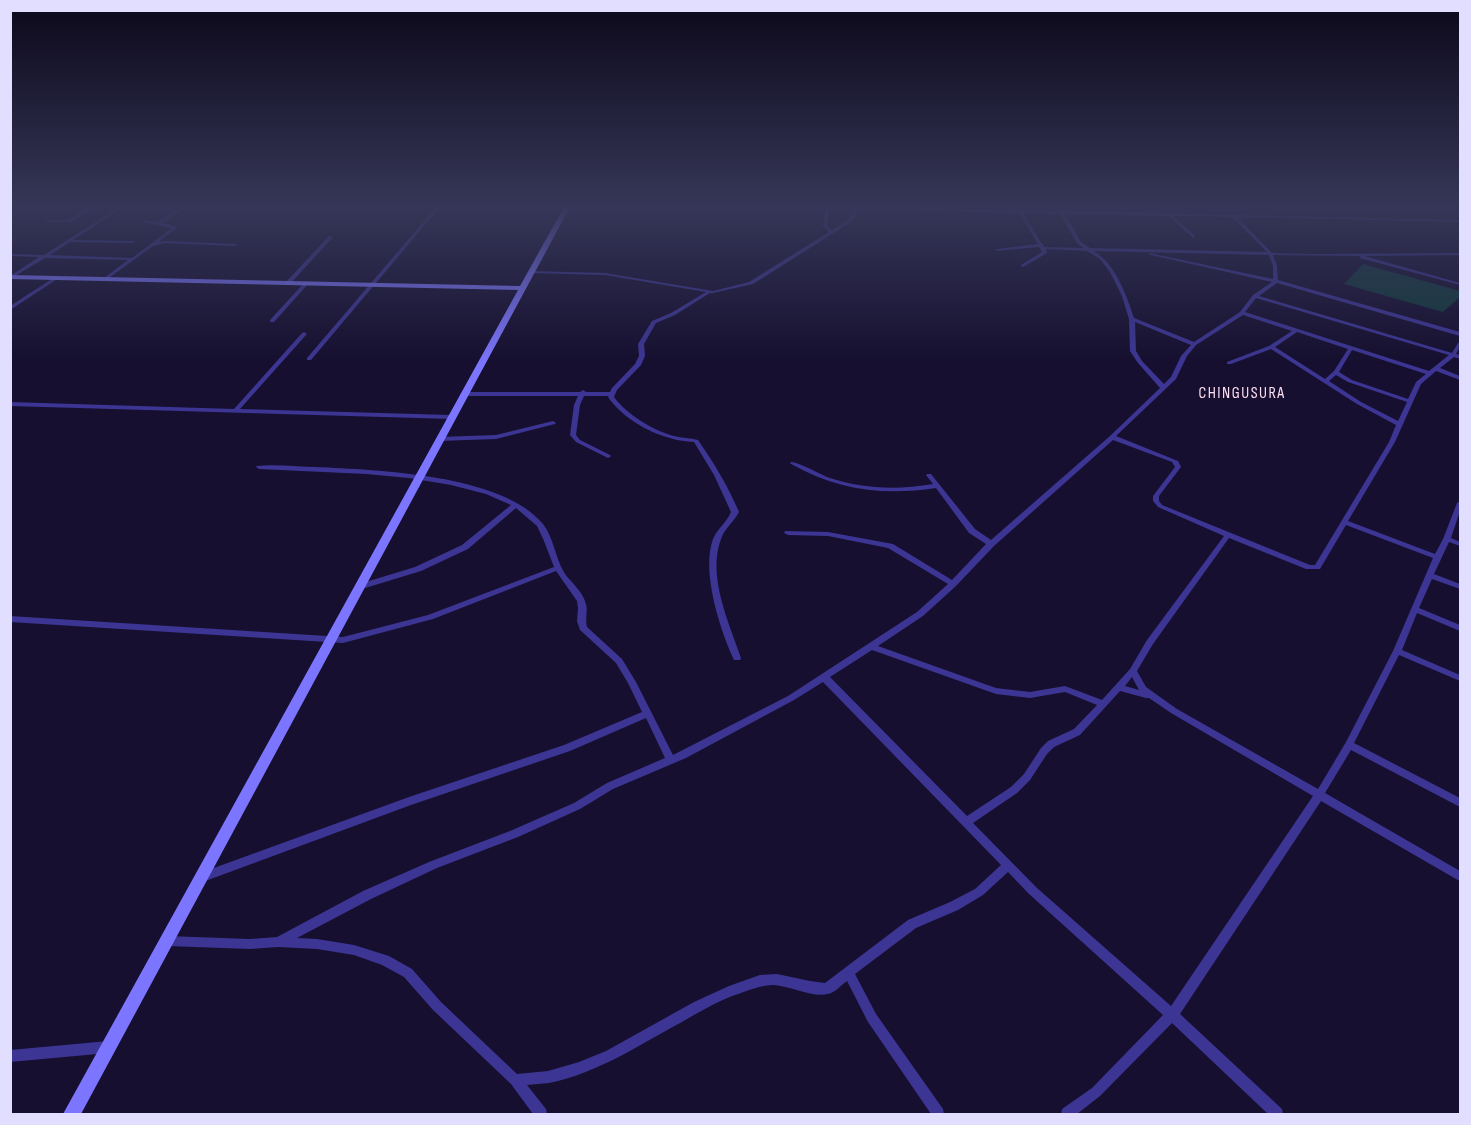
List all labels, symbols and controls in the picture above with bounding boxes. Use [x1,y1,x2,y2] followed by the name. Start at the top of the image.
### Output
[1198,384,1286,404] district label: CHINGUSURA

